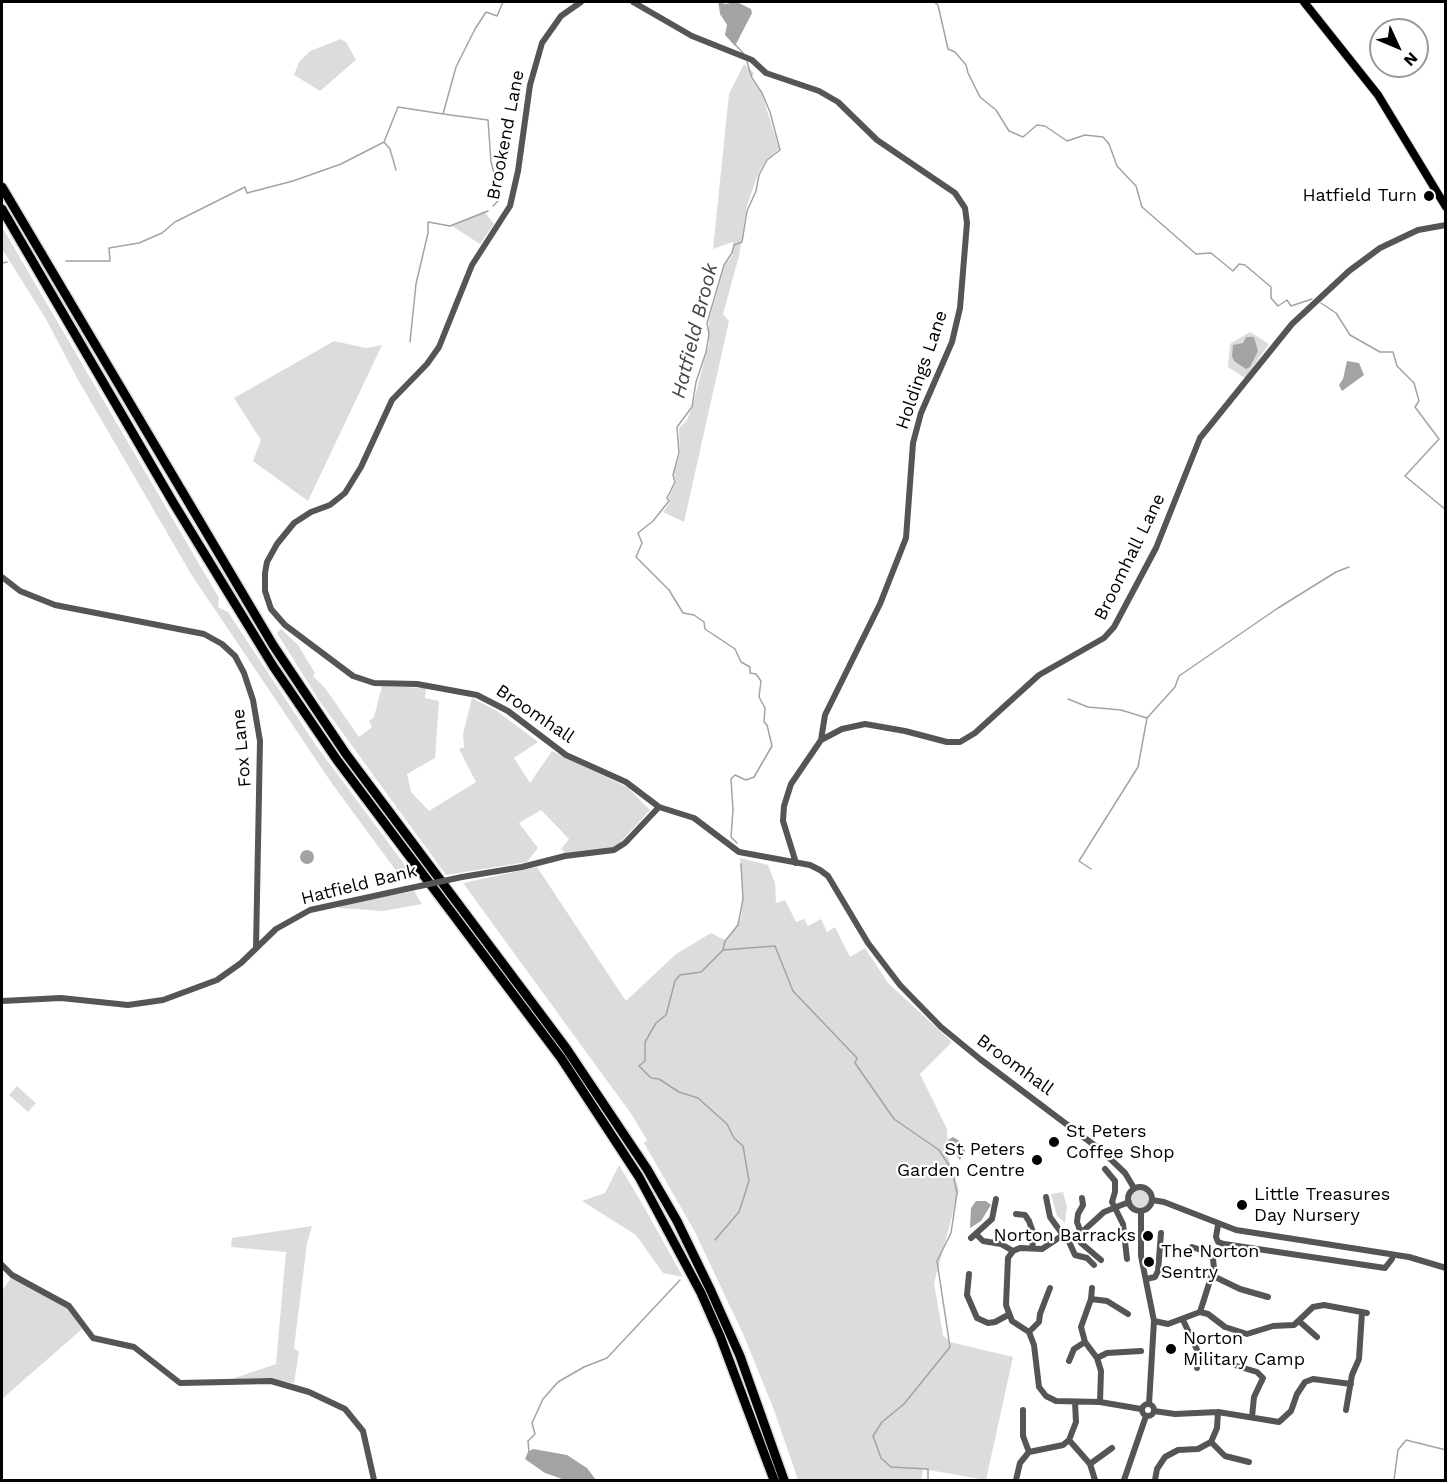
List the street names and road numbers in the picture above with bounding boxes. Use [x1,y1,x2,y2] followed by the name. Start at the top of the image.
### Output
[483,68,529,202] street label: Brookend Lane
[892,308,952,432] street label: Holdings Lane
[1090,490,1170,624] street label: Broomhall Lane
[492,680,578,748] street label: Broomhall
[228,708,256,788] street label: Fox Lane
[299,860,419,910] street label: Hatfield Bank
[972,1030,1058,1100] street label: Broomhall

